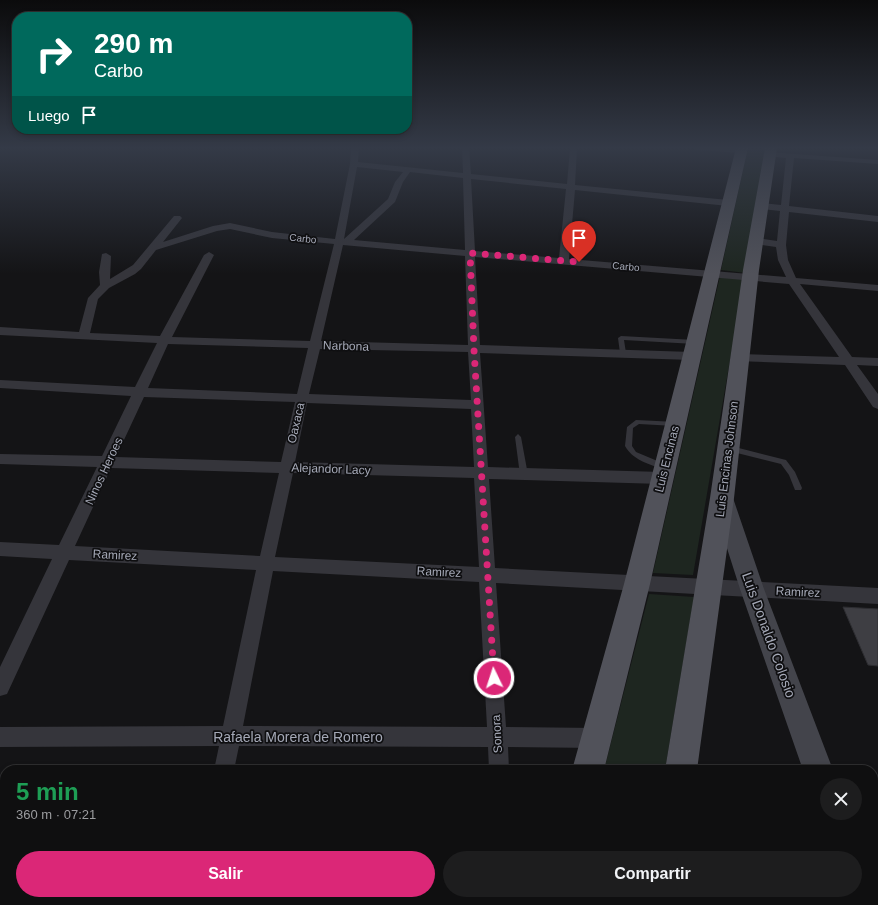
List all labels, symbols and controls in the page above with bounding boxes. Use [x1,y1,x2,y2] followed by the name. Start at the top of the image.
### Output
[28,28,80,80] icon: right
[94,28,173,59] text: 290 m
[94,61,143,81] text: Carbo
[78,104,100,126] icon: arrive
[28,107,70,124] text: Luego
[562,221,596,262] pin
[568,227,590,249] icon: arrive
[289,232,317,245] street label: Carbo
[612,260,640,273] street label: Carbo
[323,338,370,354] street label: Narbona
[713,400,741,518] street label: Luis Encinas Johnson
[285,401,308,445] street label: Oaxaca
[652,424,682,494] street label: Luis Encinas
[82,435,126,507] street label: Ninos Heroes
[291,461,371,477] street label: Alejandor Lacy
[92,547,138,563] street label: Ramirez
[416,564,462,580] street label: Ramirez
[739,570,799,700] street label: Luis Donaldo Colosio
[775,584,821,600] street label: Ramirez
[473,657,515,699] position arrow
[489,714,505,754] street label: Sonora
[213,729,383,745] street label: Rafaela Morera de Romero
[16,778,79,805] text: 5 min
[820,778,862,820] button: close
[16,807,96,822] text: 360 m · 07:21
[16,851,435,897] button: Salir
[443,851,862,897] button: Compartir

